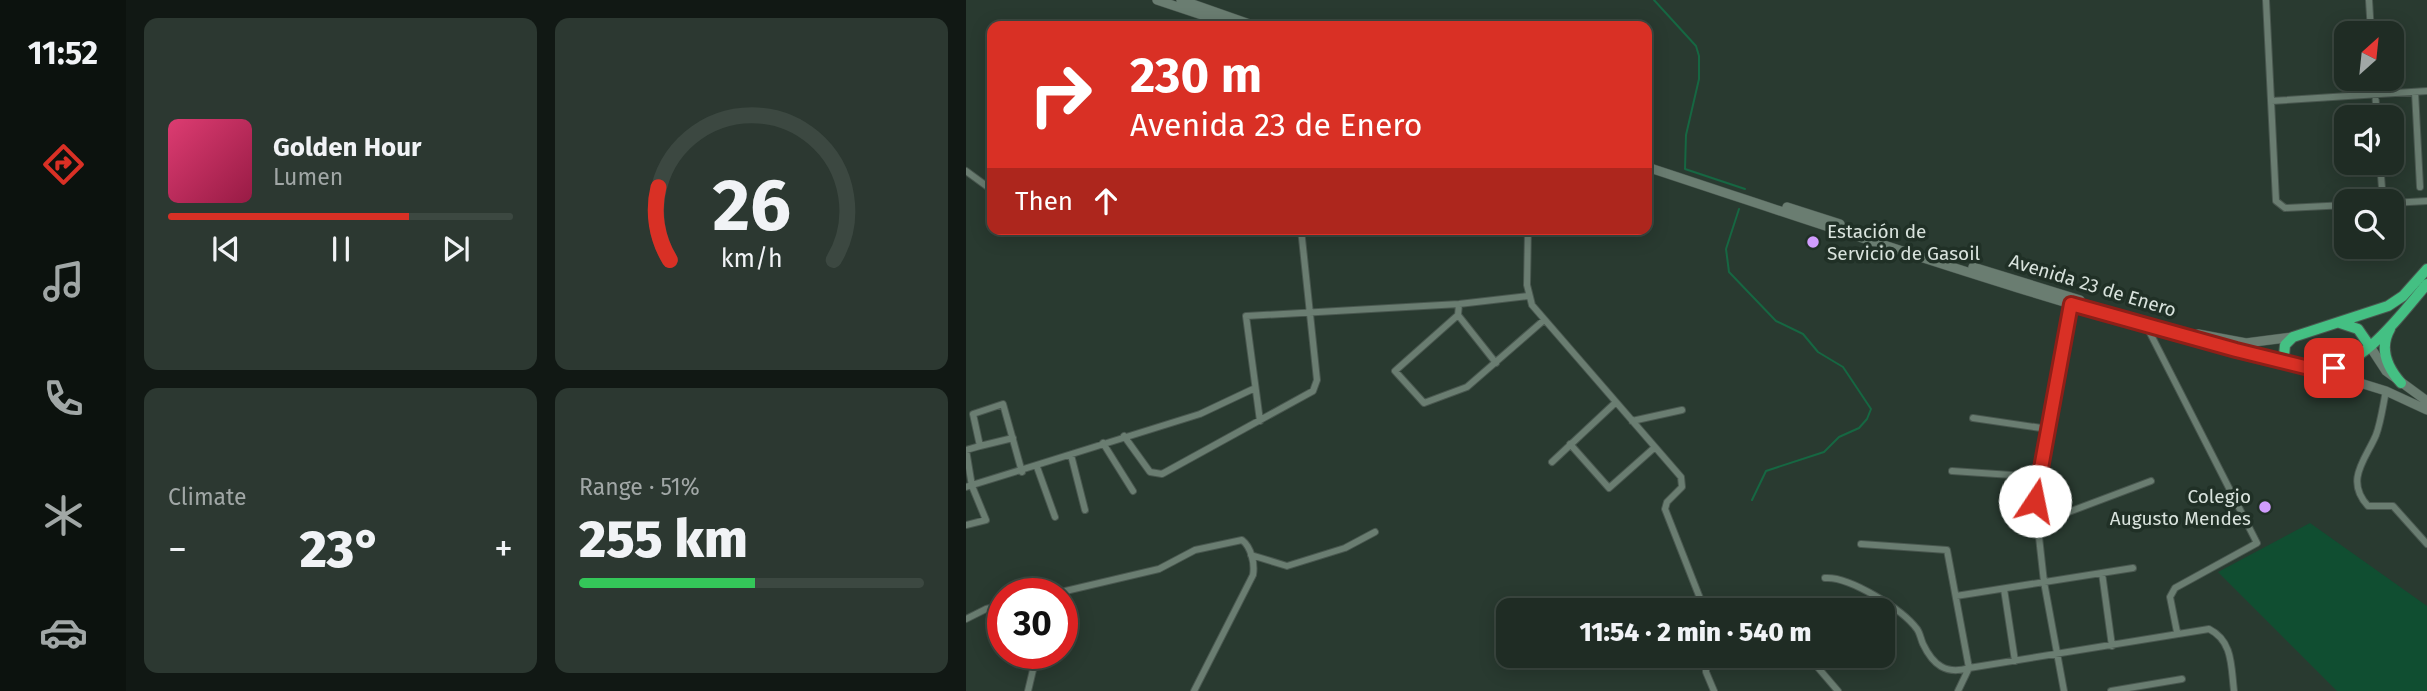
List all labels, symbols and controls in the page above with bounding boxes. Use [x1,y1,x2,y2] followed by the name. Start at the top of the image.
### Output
[2334,21,2404,91] north arrow
[2334,21,2404,259] map controls
[28,34,98,72] text: 11:52
[1130,46,1262,105] text: 230 m
[1015,49,1106,140] icon: right
[2334,105,2404,175] button: sound
[1130,106,1422,144] text: Avenida 23 de Enero
[273,132,421,163] text: Golden Hour
[39,140,88,189] icon: directions
[712,162,791,249] text: 26
[273,163,343,191] text: Lumen
[1087,182,1125,220] icon: ahead
[1015,186,1073,217] text: Then
[2334,189,2404,259] button: search
[1827,220,1981,265] place label: Estación de Servicio de Gasoil
[207,230,245,268] icon: previous
[322,230,360,268] icon: pause
[437,230,475,268] icon: next
[1805,234,1821,250] marker: Estación de Servicio de Gasoil
[721,244,782,274] text: km/h
[2006,249,2179,322] street label: Avenida 23 de Enero
[39,257,88,306] icon: music
[2304,338,2364,398] pin
[2315,349,2353,387] icon: arrive
[39,374,88,423] icon: phone
[1998,464,2072,538] position arrow
[579,473,700,501] text: Range · 51%
[168,483,247,511] text: Climate
[2110,485,2251,530] place label: Colegio Augusto Mendes
[39,491,88,540] icon: climate
[2257,499,2273,515] marker: Colegio Augusto Mendes
[579,508,748,571] text: 255 km
[300,518,381,581] text: 23°
[168,526,187,572] text: −
[494,526,513,572] text: +
[987,578,1078,669] speed limit sign: 30
[39,608,88,657] icon: car
[1580,617,1811,648] text: 11:54 · 2 min · 540 m

